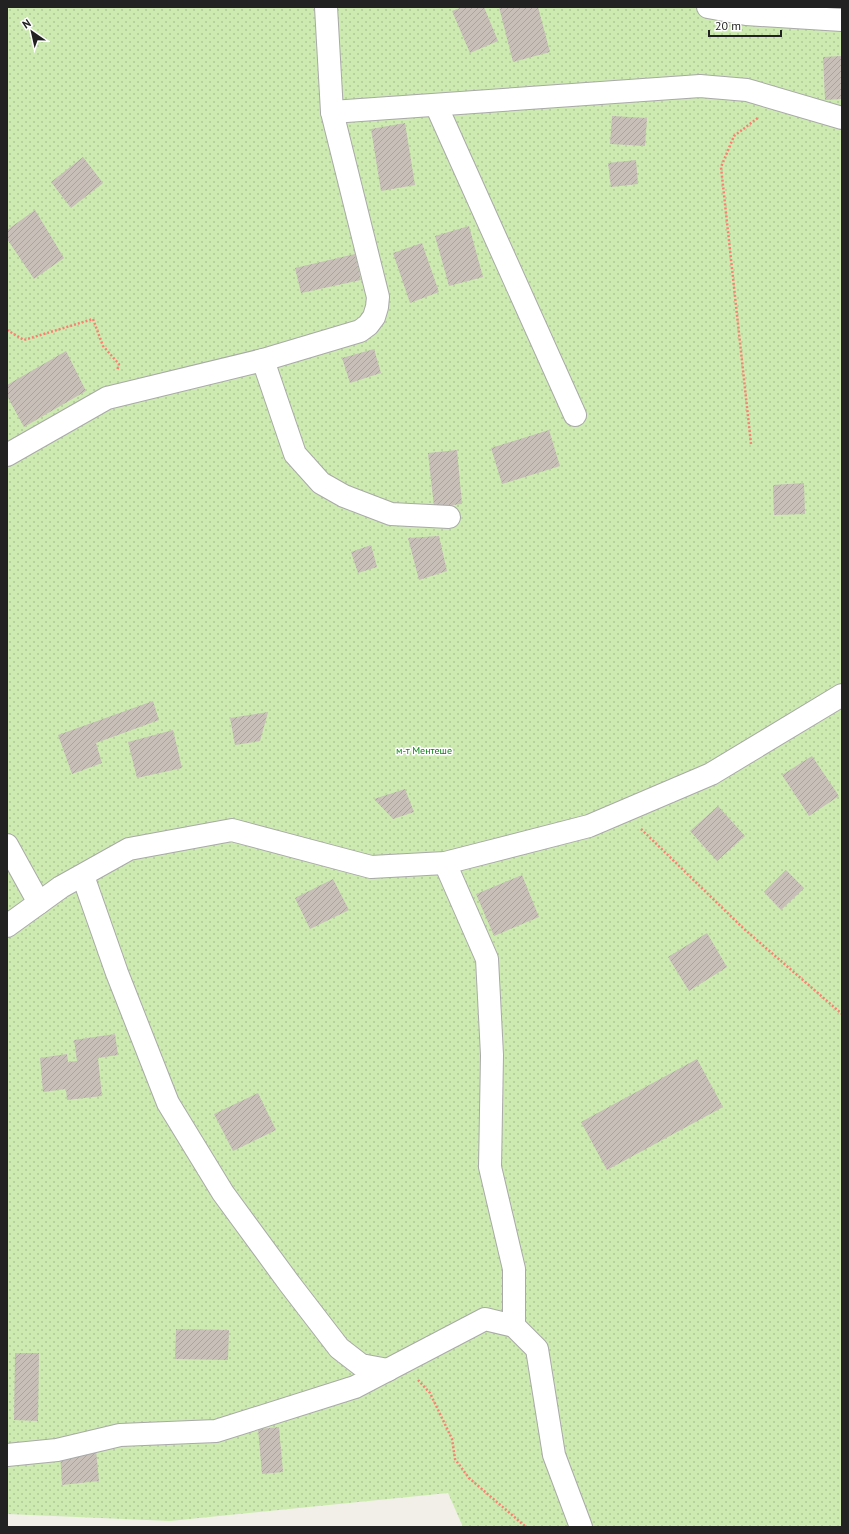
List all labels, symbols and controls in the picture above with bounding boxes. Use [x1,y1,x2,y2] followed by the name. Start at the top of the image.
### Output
[12,12,52,52] north arrow
[709,12,781,38] scale bar
[19,16,33,32] text: N
[715,18,741,33] text: 20 m
[396,744,452,757] park label: м-т Ментeше

